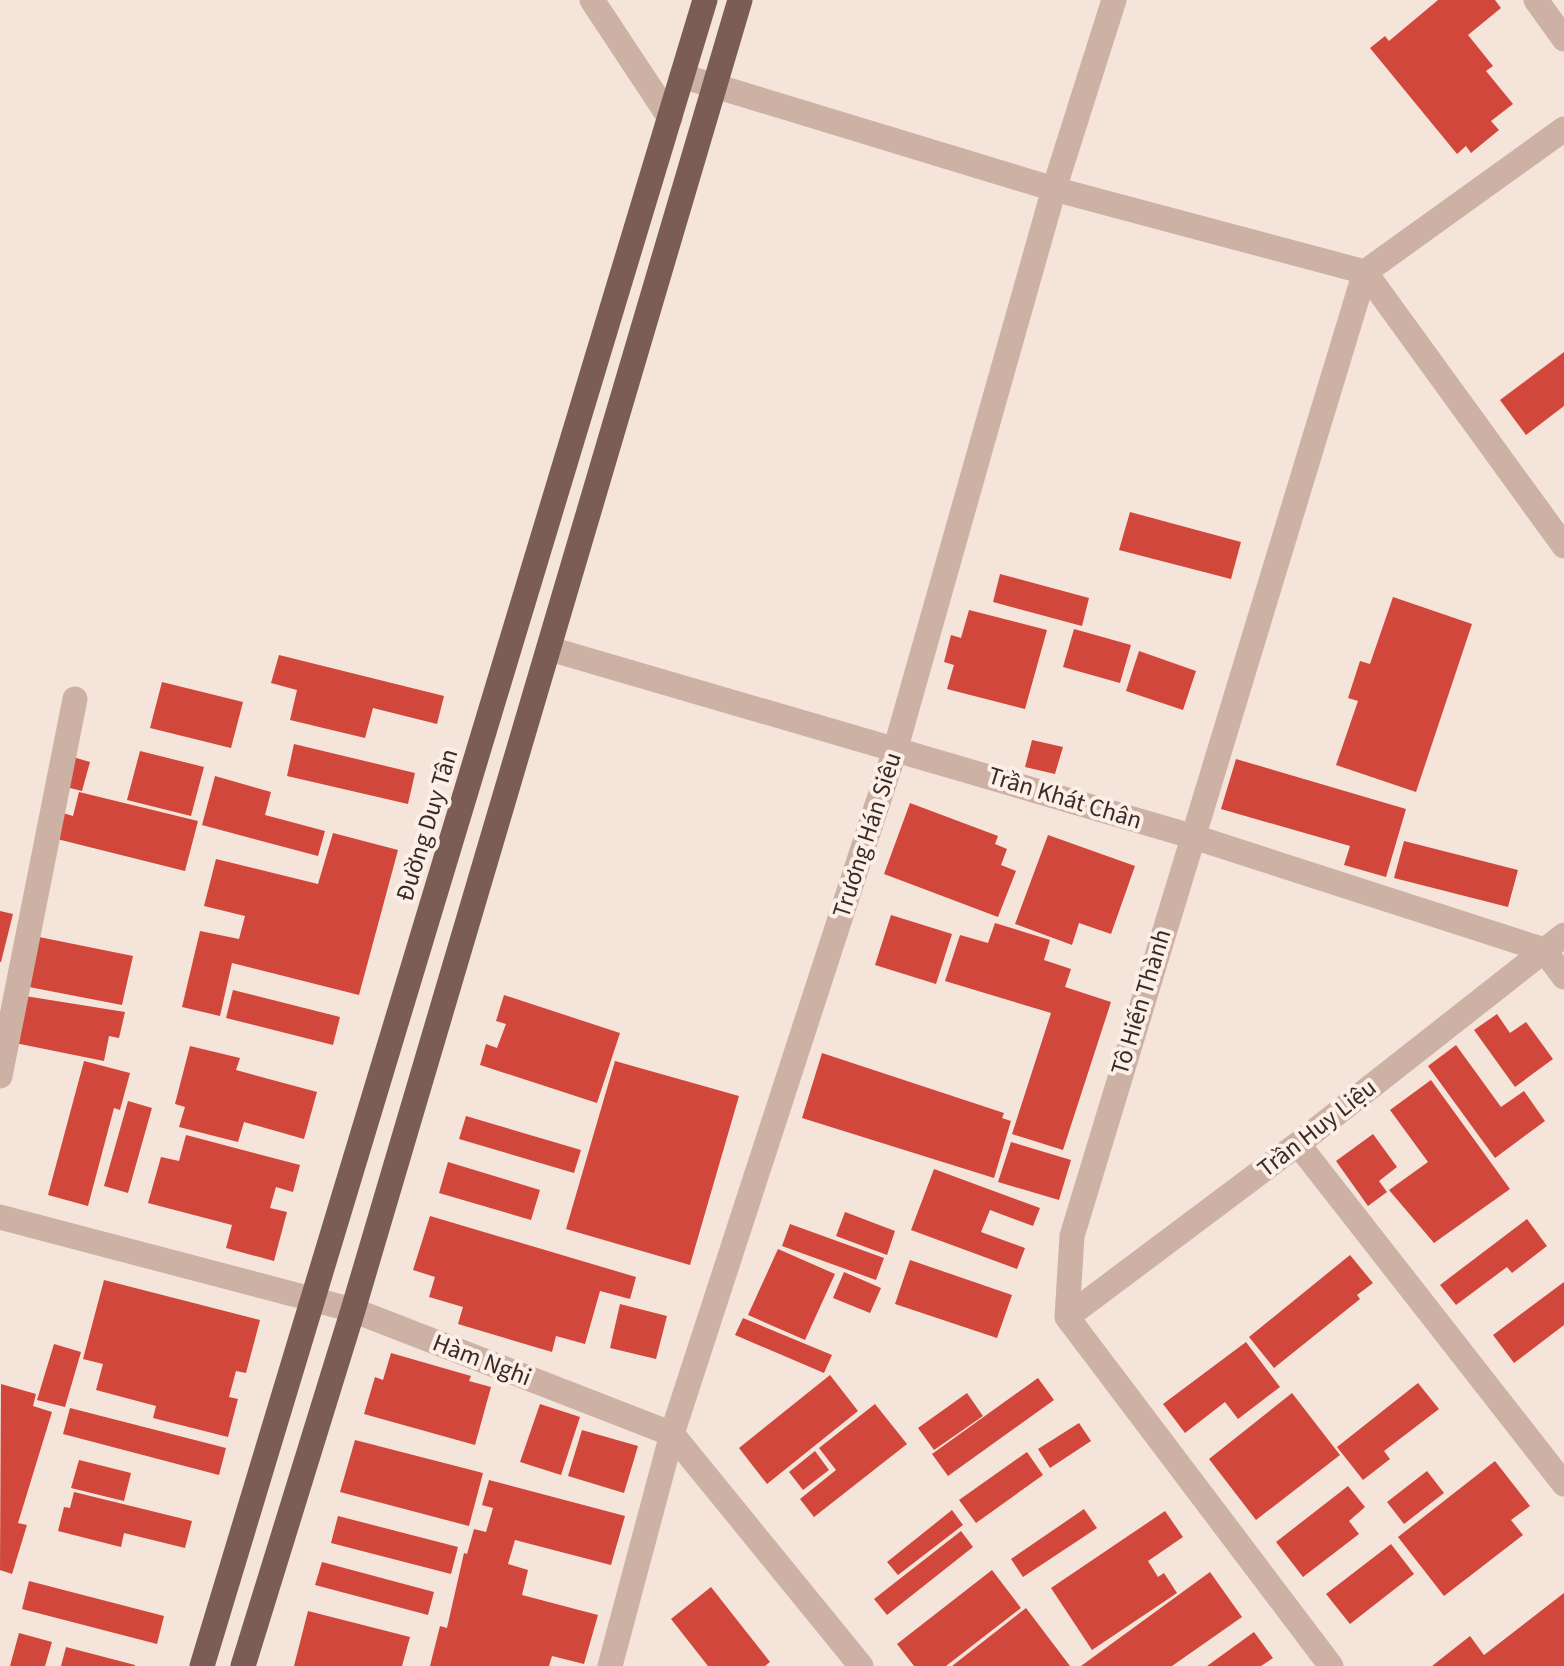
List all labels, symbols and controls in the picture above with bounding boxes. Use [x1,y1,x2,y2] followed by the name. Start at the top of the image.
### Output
[387,744,467,906] street label: Đường Duy Tân
[823,747,911,923] street label: Trương Hán Siêu
[983,757,1147,839] street label: Trần Khát Chân
[1102,925,1180,1079] street label: Tô Hiến Thành
[1250,1070,1384,1186] street label: Trần Huy Liệu
[427,1325,537,1395] street label: Hàm Nghi

